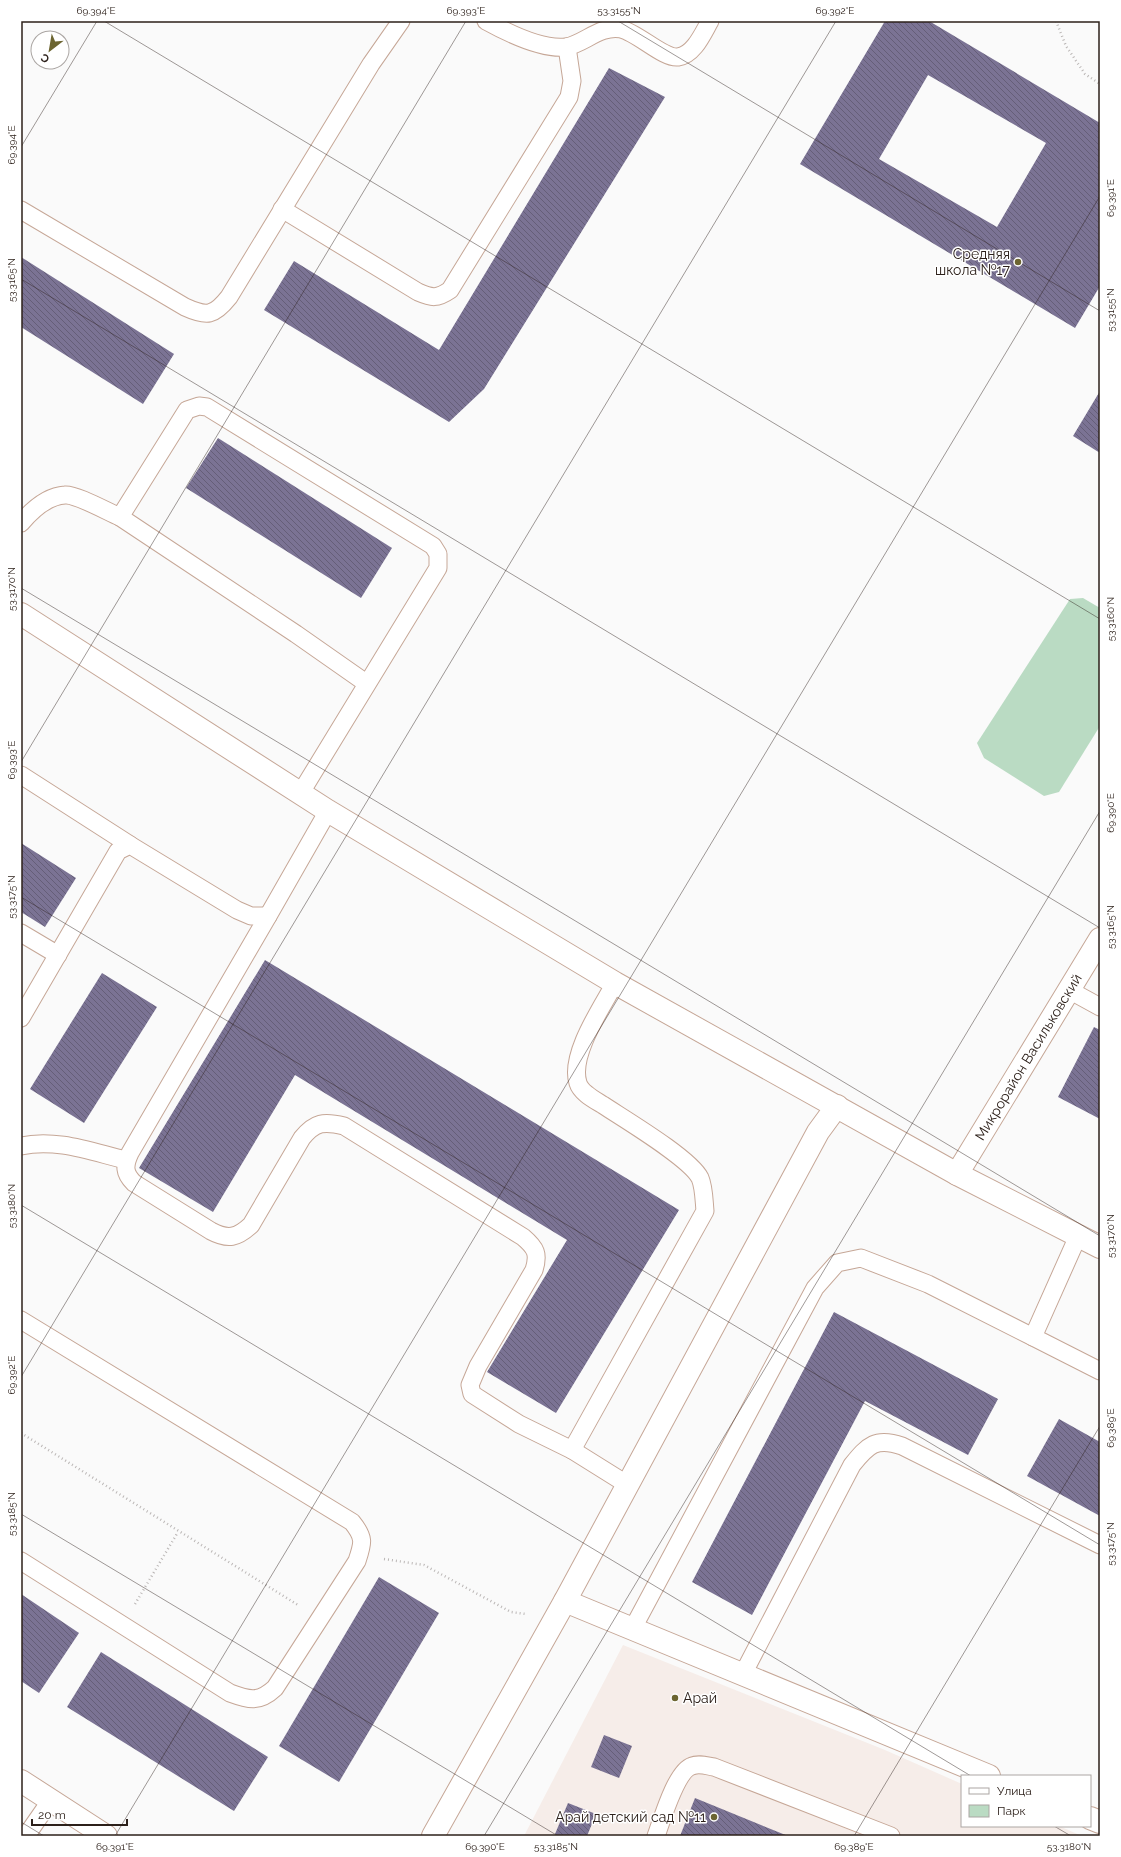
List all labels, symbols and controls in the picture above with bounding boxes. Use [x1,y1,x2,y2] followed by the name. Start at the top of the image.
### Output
[76,5,116,16] text: 69.394°E
[447,5,485,16] text: 69.393°E
[597,5,641,16] text: 53.3155°N
[816,5,854,16] text: 69.392°E
[30,30,70,70] north arrow
[38,50,52,66] text: С
[6,125,17,165] text: 69.394°E
[1105,179,1116,217] text: 69.391°E
[935,246,1010,278] place label: Средняя школа №17
[1013,257,1023,267] marker: Средняя школа №17
[6,258,17,302] text: 53.3165°N
[1105,288,1116,332] text: 53.3155°N
[6,567,17,611] text: 53.3170°N
[1105,597,1116,641] text: 53.3160°N
[6,741,17,779] text: 69.393°E
[1105,793,1116,833] text: 69.390°E
[6,875,17,919] text: 53.3175°N
[1105,905,1116,949] text: 53.3165°N
[972,971,1085,1143] street label: Микрорайон Васильковский
[6,1184,17,1228] text: 53.3180°N
[1105,1214,1116,1258] text: 53.3170°N
[6,1356,17,1394] text: 69.392°E
[1105,1408,1116,1448] text: 69.389°E
[6,1492,17,1536] text: 53.3185°N
[1105,1522,1116,1566] text: 53.3175°N
[683,1690,717,1706] place label: Арай
[670,1693,680,1703] marker: Арай
[961,1775,1091,1827] legend
[997,1784,1032,1798] text: Улица
[32,1801,127,1827] scale bar
[997,1804,1026,1818] text: Парк
[38,1808,66,1822] text: 20 m
[555,1809,706,1825] place label: Арай детский сад №11
[709,1812,719,1822] marker: Арай детский сад №11
[96,1841,134,1852] text: 69.391°E
[465,1841,505,1852] text: 69.390°E
[534,1841,578,1852] text: 53.3185°N
[834,1841,874,1852] text: 69.389°E
[1047,1841,1091,1852] text: 53.3180°N

